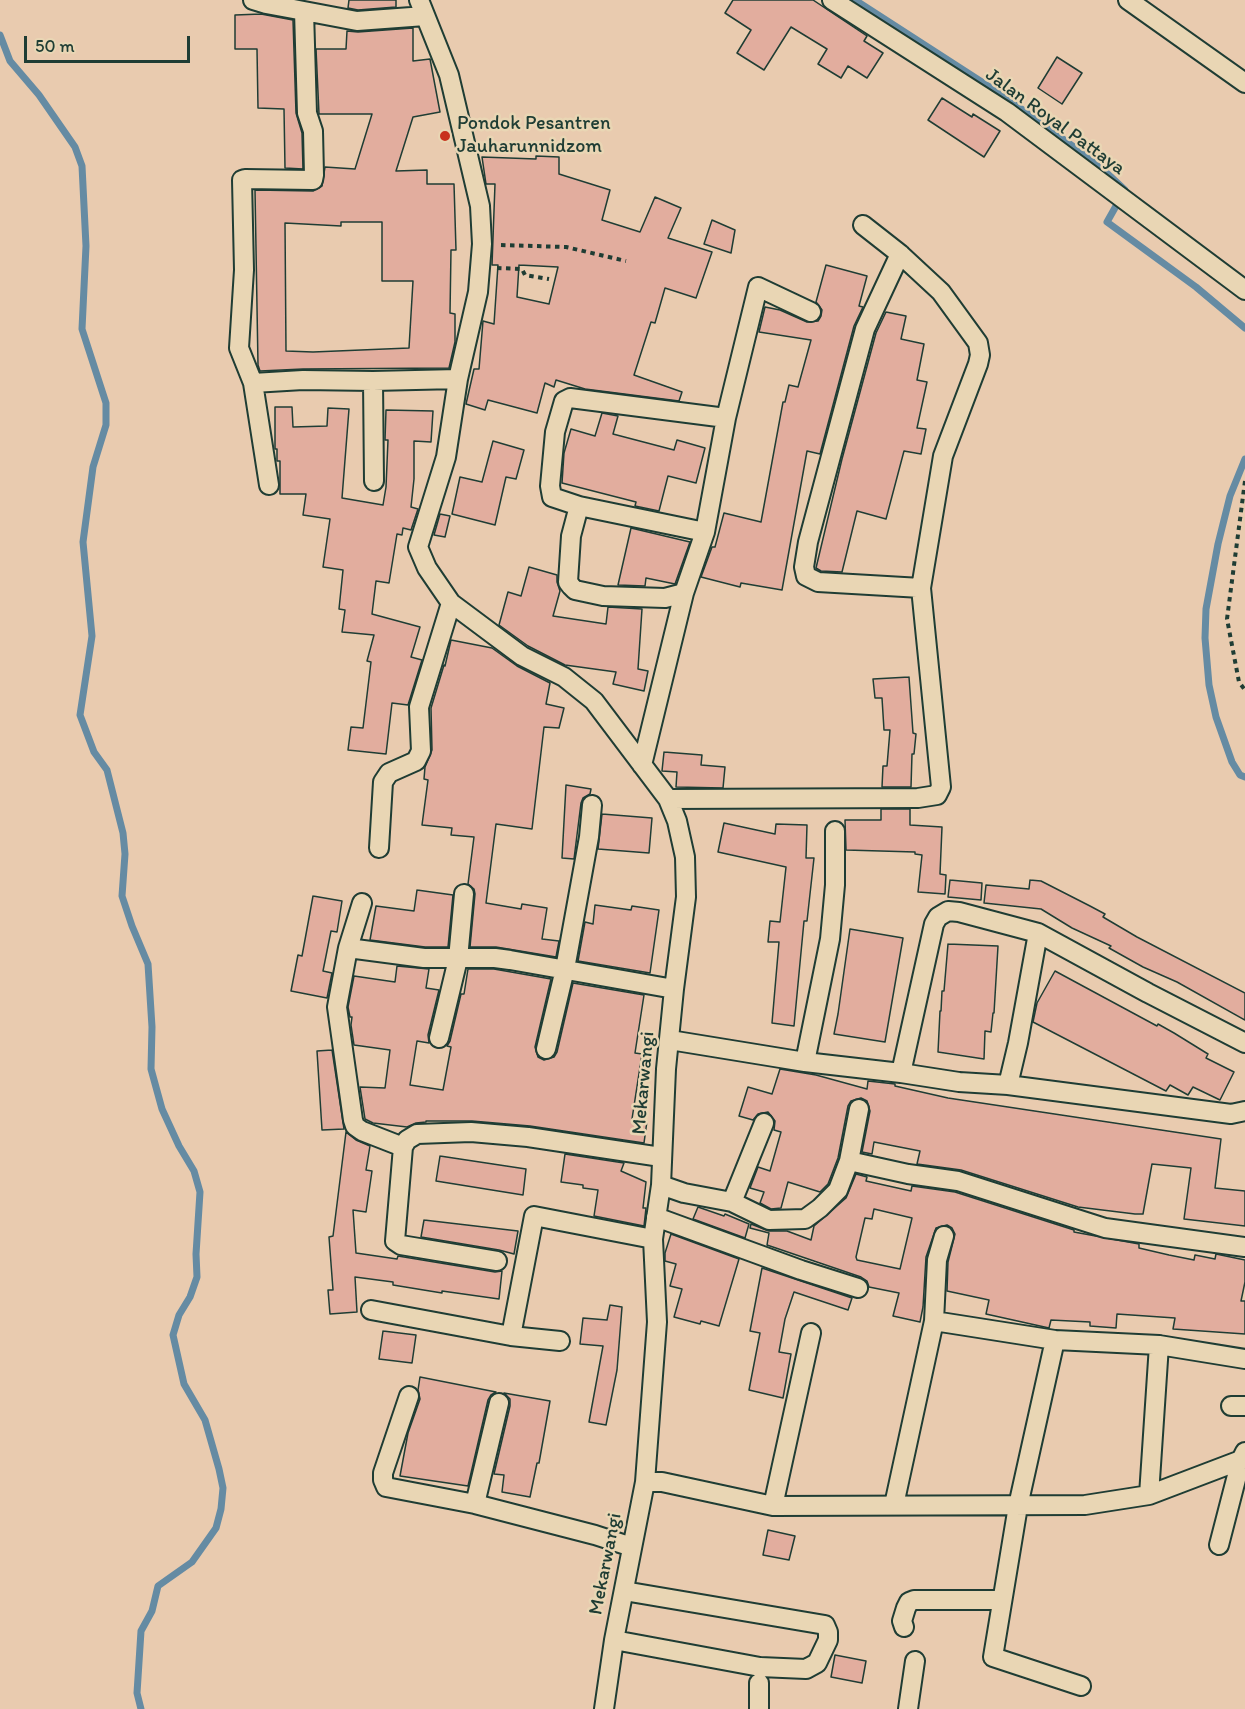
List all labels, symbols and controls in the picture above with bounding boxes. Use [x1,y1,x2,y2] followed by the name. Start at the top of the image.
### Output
[27,24,194,62] scale bar
[35,35,75,57] text: 50 m
[980,63,1130,181] street label: Jalan Royal Pattaya
[457,112,611,159] place label: Pondok Pesantren Jauharunnidzom
[438,129,452,143] marker: Pondok Pesantren Jauharunnidzom
[628,1030,660,1136] street label: Mekarwangi
[584,1511,628,1617] street label: Mekarwangi

